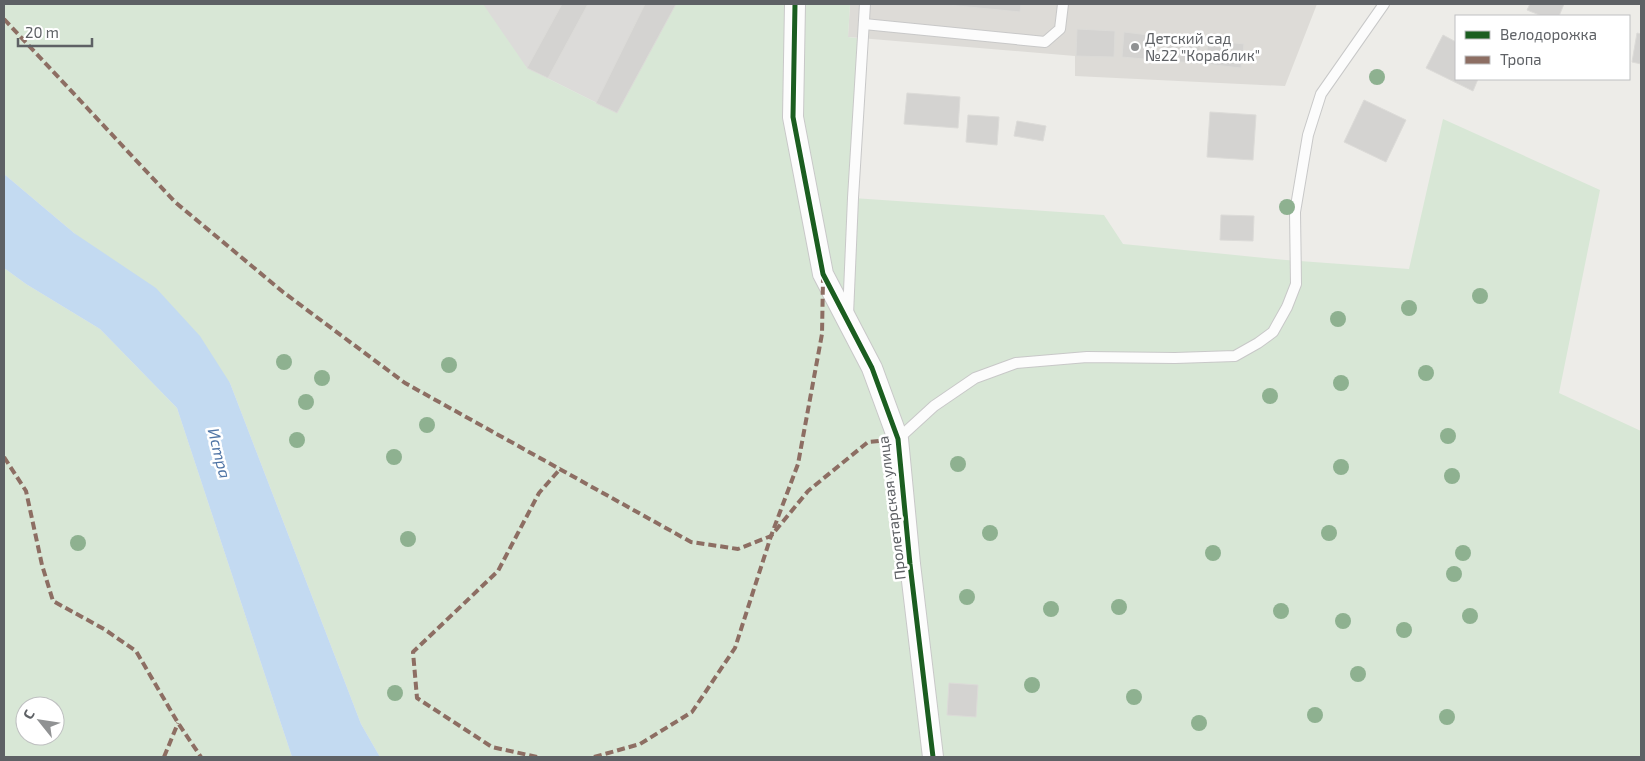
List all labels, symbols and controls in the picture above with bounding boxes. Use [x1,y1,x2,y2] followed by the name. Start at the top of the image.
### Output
[18,15,91,47] scale bar
[1455,15,1630,80] legend
[25,23,59,41] text: 20 m
[1500,25,1597,43] text: Велодорожка
[1145,29,1260,64] place label: Детский сад №22 "Кораблик"
[1129,41,1141,53] marker: Детский сад №22 "Кораблик"
[1500,50,1542,68] text: Тропа
[205,426,235,480] water label: Истра
[873,435,910,581] street label: Пролетарская улица
[15,696,65,746] north arrow
[19,706,38,722] text: С

